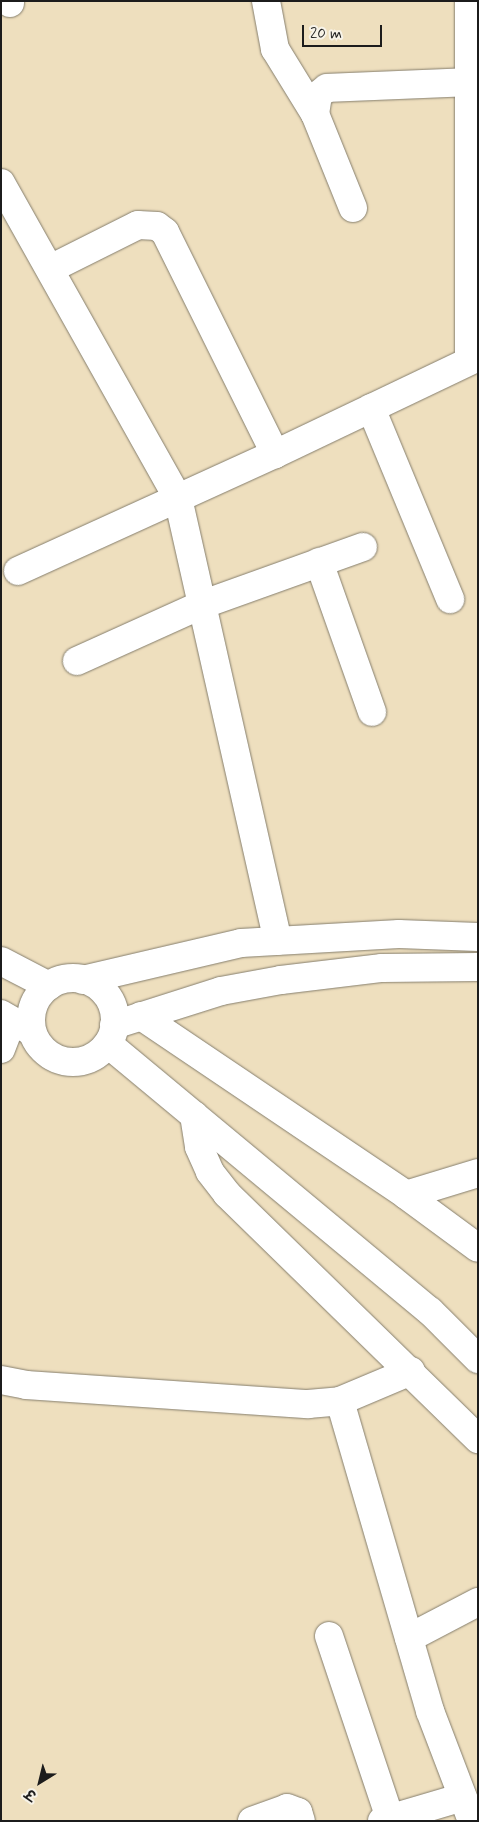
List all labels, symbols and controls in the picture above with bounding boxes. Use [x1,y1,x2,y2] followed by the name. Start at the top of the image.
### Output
[304,15,384,47] scale bar
[310,24,342,44] text: 20 m
[15,1757,65,1807] north arrow
[22,1784,40,1804] text: उ

